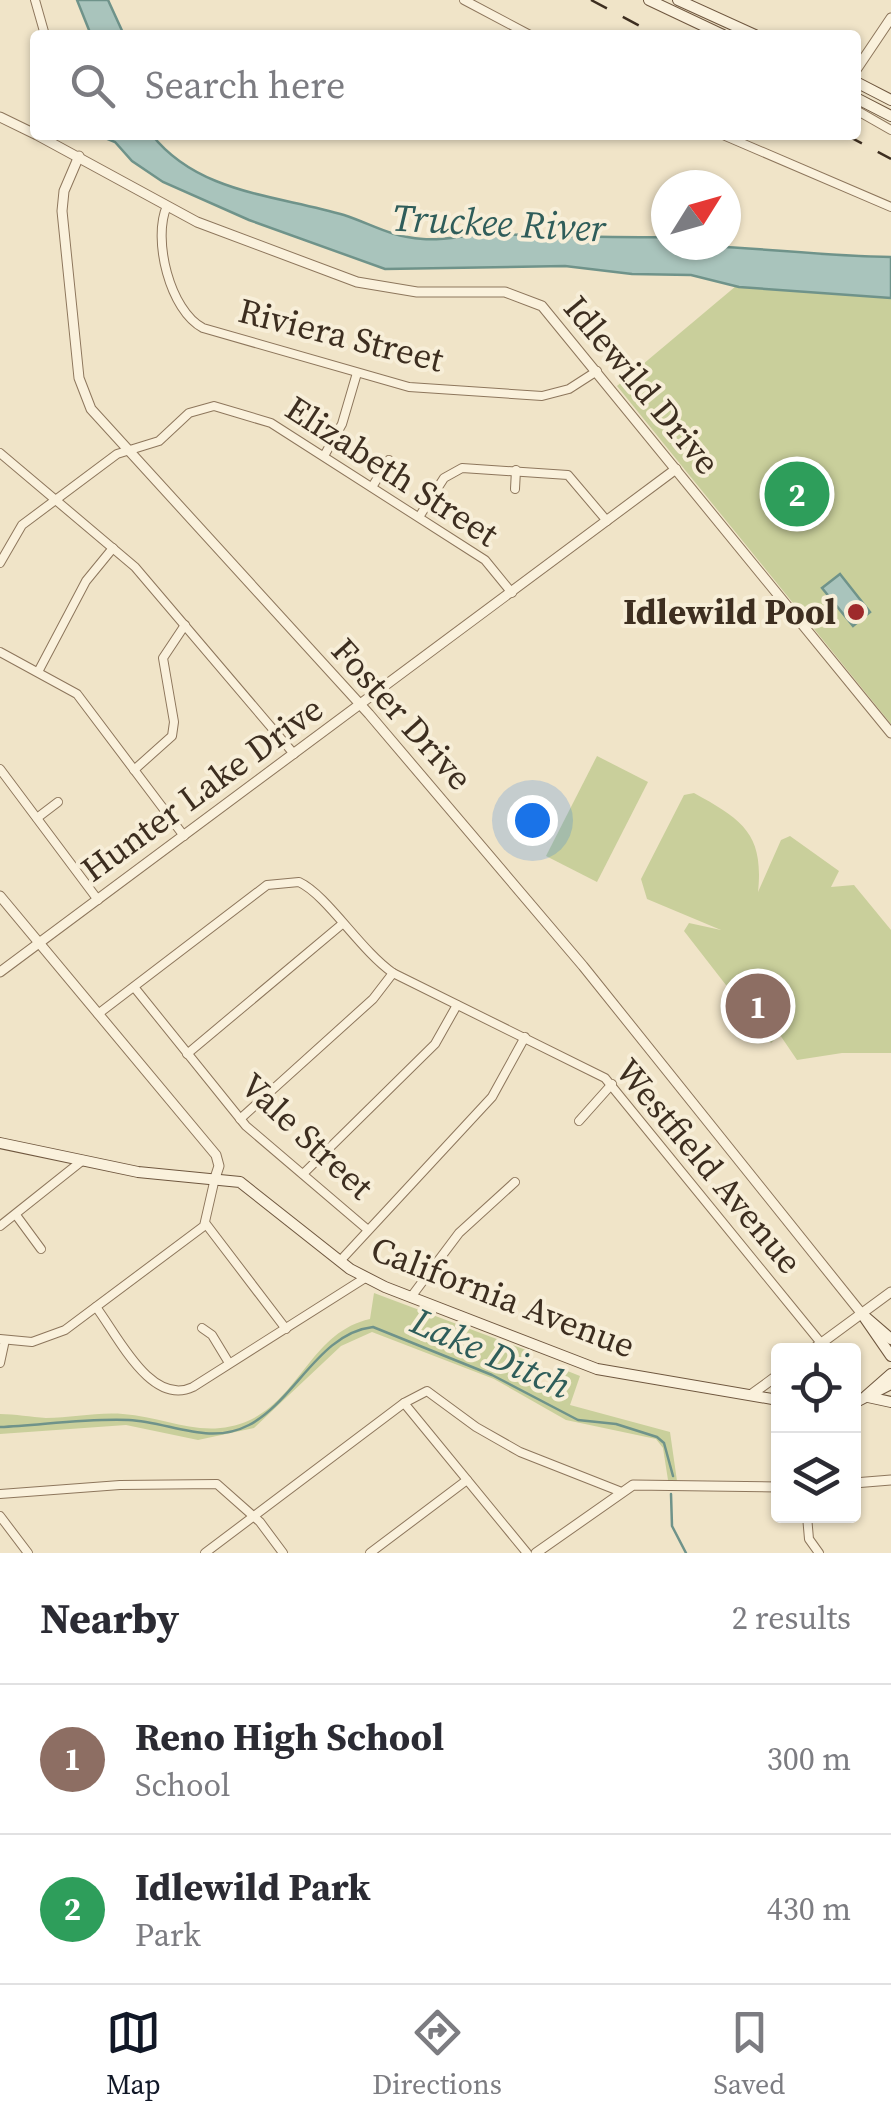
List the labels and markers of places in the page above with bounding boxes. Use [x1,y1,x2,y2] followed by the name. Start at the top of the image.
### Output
[764,456,830,532] pin: 2
[623,588,836,636] place label: Idlewild Pool
[845,601,867,623] marker: Idlewild Pool
[726,968,790,1044] pin: 1

